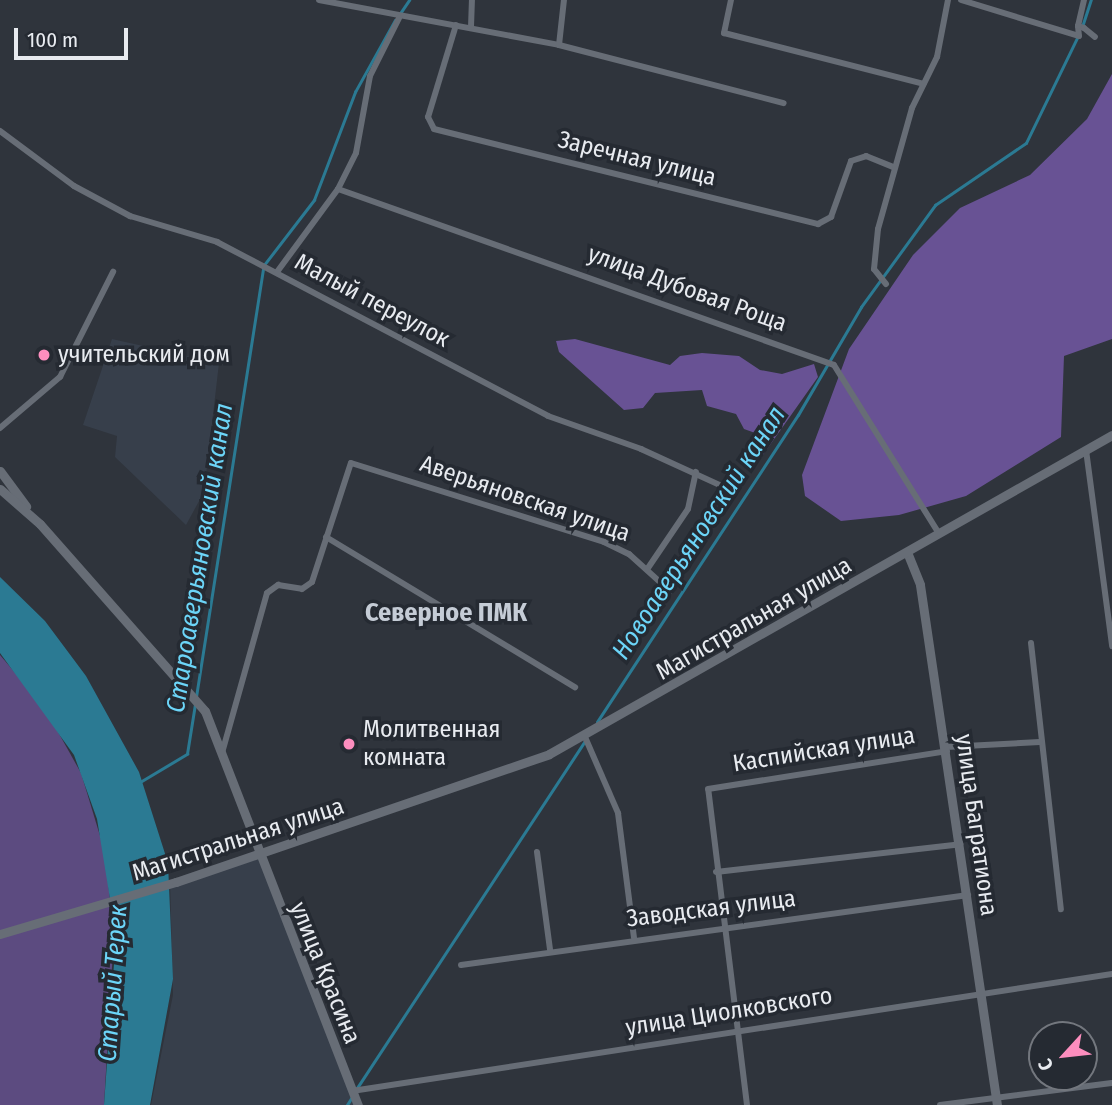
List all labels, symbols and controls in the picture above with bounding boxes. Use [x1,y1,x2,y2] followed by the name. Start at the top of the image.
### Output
[18,14,131,58] scale bar
[27,27,78,53] text: 100 m
[555,125,719,193] street label: Заречная улица
[584,240,790,338] street label: улица Дубовая Роща
[290,248,454,354] street label: Малый переулок
[58,341,230,369] place label: учительский дом
[36,347,52,363] marker: учительский дом
[160,401,240,715] water label: Староаверьяновский канал
[606,401,792,665] water label: Новоаверьяновский канал
[416,450,634,548] street label: Аверьяновская улица
[651,551,857,687] street label: Магистральная улица
[365,597,527,629] district label: Северное ПМК
[363,716,500,772] place label: Молитвенная комната
[731,721,917,779] street label: Каспийская улица
[949,732,1003,918] street label: улица Багратиона
[341,736,357,752] marker: Молитвенная комната
[128,792,348,888] street label: Магистральная улица
[625,884,797,934] street label: Заводская улица
[283,898,367,1048] street label: улица Красина
[92,903,134,1063] water label: Старый Терек
[624,981,834,1043] street label: улица Циолковского
[1028,1021,1098,1091] north arrow
[1033,1055,1058,1075] text: С

